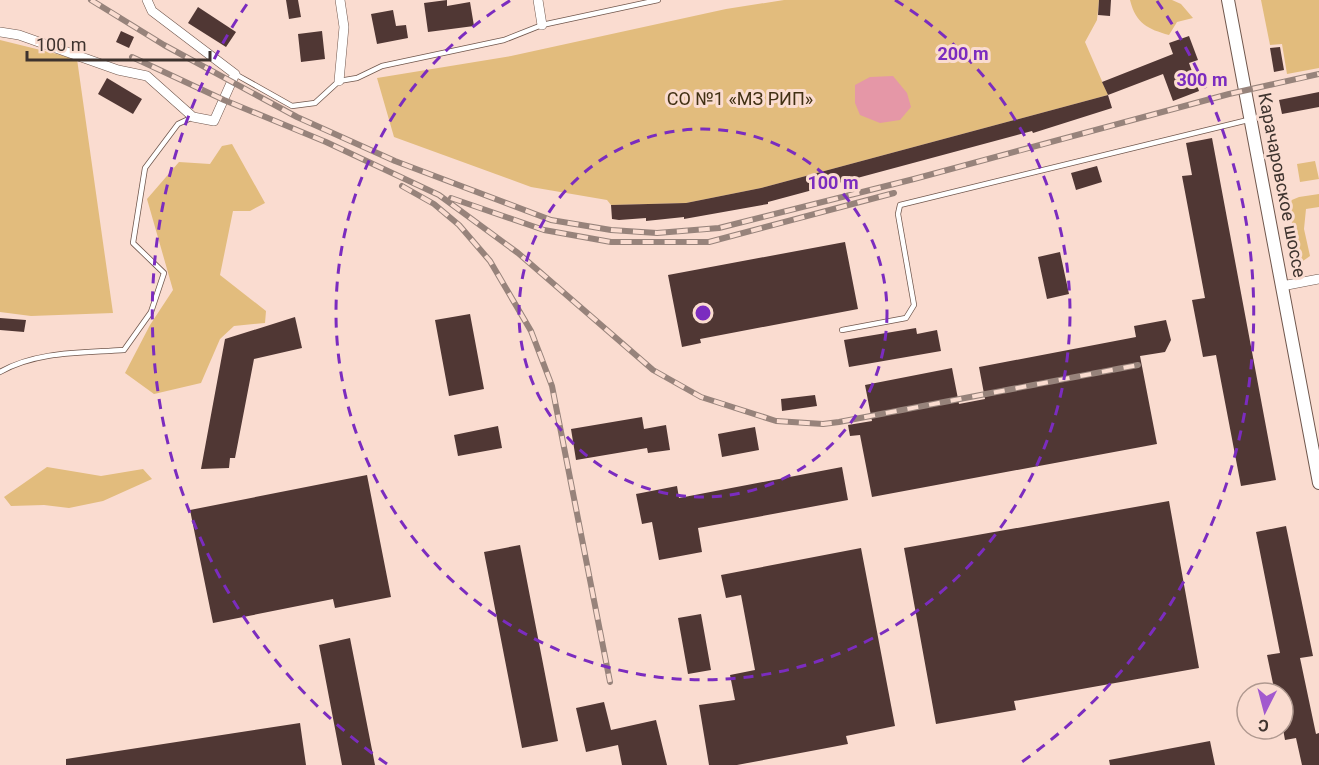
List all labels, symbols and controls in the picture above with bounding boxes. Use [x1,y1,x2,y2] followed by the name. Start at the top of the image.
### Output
[27,24,210,62] scale bar
[36,34,87,55] text: 100 m
[937,43,989,64] text: 200 m
[1176,69,1228,90] text: 300 m
[667,88,813,109] park label: СО №1 «МЗ РИП»
[1254,91,1311,279] street label: Карачаровское шоссе
[807,172,859,193] text: 100 m
[693,303,713,323] centre of rings
[1235,681,1295,741] north arrow
[1257,715,1270,735] text: С

